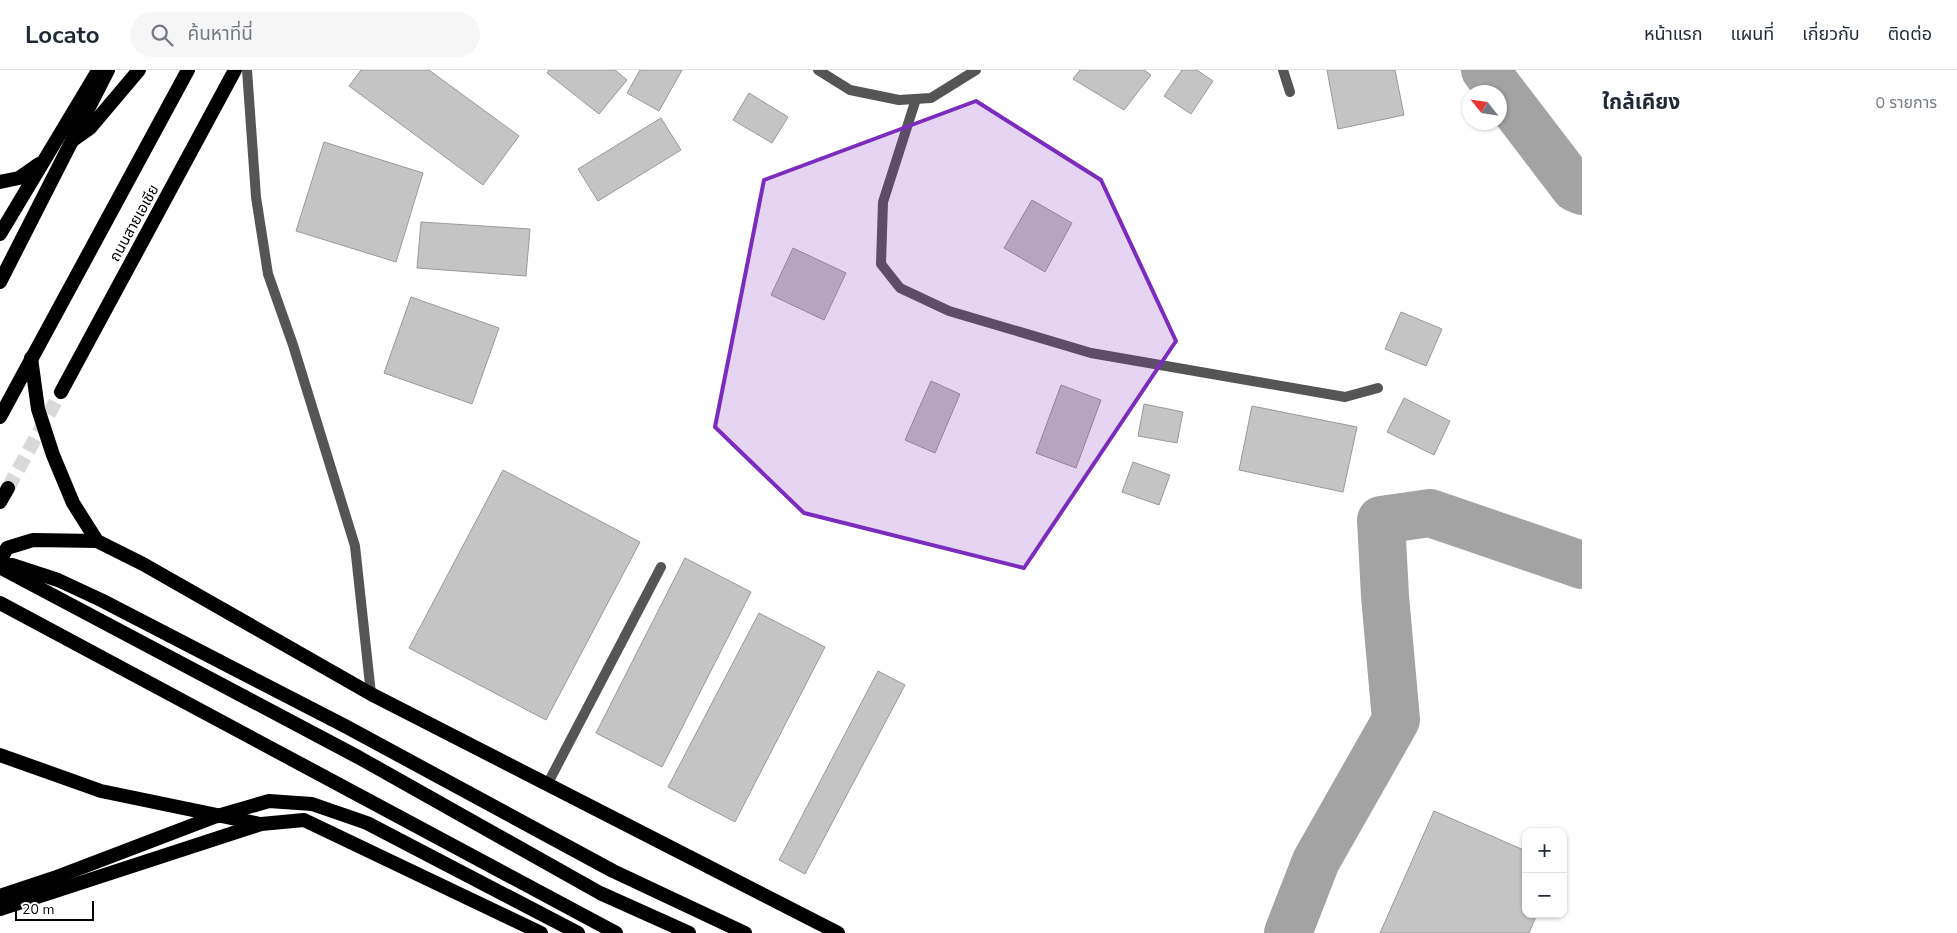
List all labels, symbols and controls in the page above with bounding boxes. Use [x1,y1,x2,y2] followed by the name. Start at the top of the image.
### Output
[130,12,480,57] search box
[25,19,100,51] text: Locato
[148,21,176,49] icon: search
[188,21,253,47] text: ค้นหาที่นี่
[1644,22,1702,46] text: หน้าแรก
[1730,22,1774,46] text: แผนที่
[1802,22,1860,46] text: เกี่ยวกับ
[1888,22,1932,46] text: ติดต่อ
[1462,85,1507,130] north arrow
[1602,88,1680,116] text: ใกล้เคียง
[1876,92,1937,114] text: 0 รายการ
[105,181,163,265] street label: ถนนสายเอเชีย
[1522,828,1567,918] map controls
[1522,828,1567,873] button: +
[1522,873,1567,918] button: −
[15,898,94,921] scale bar
[22,900,54,919] text: 20 m

